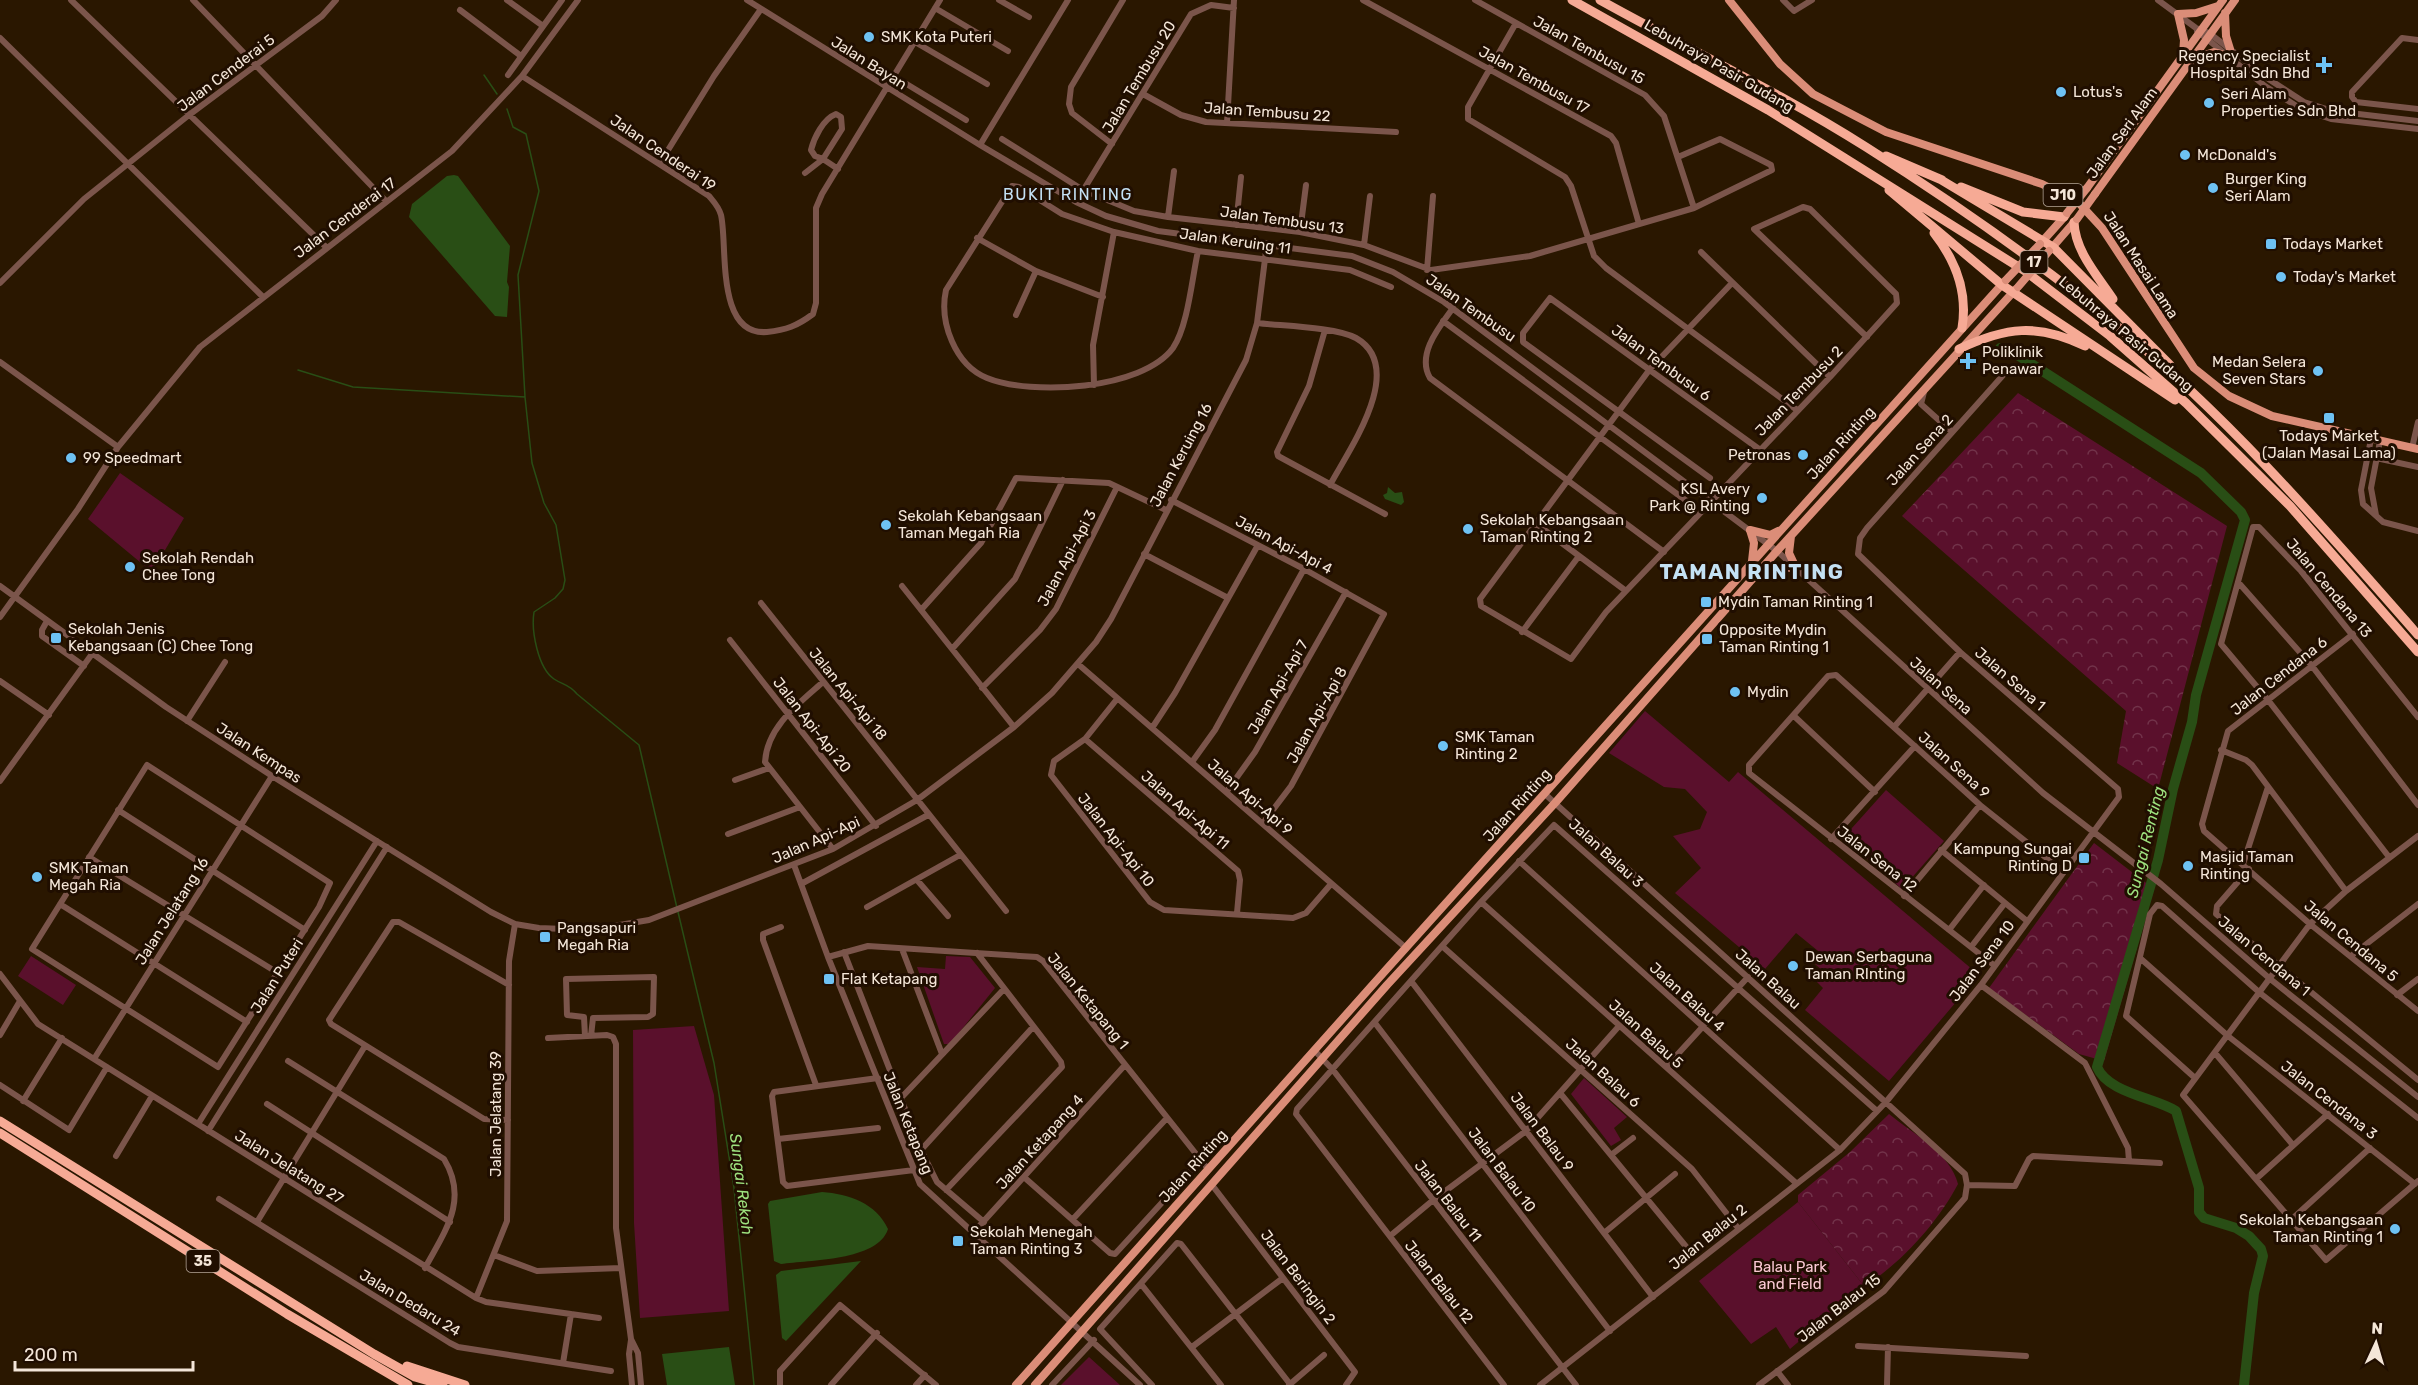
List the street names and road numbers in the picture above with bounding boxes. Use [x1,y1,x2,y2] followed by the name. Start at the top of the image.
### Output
[1530,12,1648,88] street label: Jalan Tembusu 15
[1641,16,1797,116] street label: Lebuhraya Pasir Gudang
[1098,18,1180,136] street label: Jalan Tembusu 20
[174,30,278,115] street label: Jalan Cenderai 5
[828,33,910,93] street label: Jalan Bayan
[1476,42,1593,118] street label: Jalan Tembusu 17
[2083,84,2161,182] street label: Jalan Seri Alam
[1203,99,1331,125] street label: Jalan Tembusu 22
[607,111,719,195] street label: Jalan Cenderai 19
[291,174,400,262] street label: Jalan Cenderai 17
[2044,184,2082,206] road number: J10
[1219,202,1345,238] street label: Jalan Tembusu 13
[2100,208,2182,322] street label: Jalan Masai Lama
[1178,224,1292,258] street label: Jalan Keruing 11
[2020,251,2048,273] road number: 17
[1423,270,1519,346] street label: Jalan Tembusu
[2055,272,2197,396] street label: Lebuhraya Pasir Gudang
[1608,321,1714,405] street label: Jalan Tembusu 6
[1751,342,1847,440] street label: Jalan Tembusu 2
[1146,400,1216,510] street label: Jalan Keruing 16
[1803,403,1879,483] street label: Jalan Rinting
[1883,410,1957,489] street label: Jalan Sena 2
[1034,507,1100,609] street label: Jalan Api-Api 3
[1232,512,1336,578] street label: Jalan Api-Api 4
[2282,535,2376,641] street label: Jalan Cendana 13
[2227,633,2331,719] street label: Jalan Cendana 6
[1244,637,1312,737] street label: Jalan Api-Api 7
[1971,643,2049,715] street label: Jalan Sena 1
[805,644,891,744] street label: Jalan Api-Api 18
[1906,653,1976,719] street label: Jalan Sena
[1283,664,1351,766] street label: Jalan Api-Api 8
[769,674,855,776] street label: Jalan Api-Api 20
[213,719,305,787] street label: Jalan Kempas
[1915,728,1994,802] street label: Jalan Sena 9
[1204,755,1296,839] street label: Jalan Api-Api 9
[1479,765,1555,845] street label: Jalan Rinting
[1137,767,1233,853] street label: Jalan Api-Api 11
[1074,790,1158,890] street label: Jalan Api-Api 10
[769,813,863,867] street label: Jalan Api-Api
[1565,815,1647,891] street label: Jalan Balau 3
[1833,822,1921,896] street label: Jalan Sena 12
[132,854,212,968] street label: Jalan Jelatang 16
[2300,896,2402,986] street label: Jalan Cendana 5
[2214,912,2314,1000] street label: Jalan Cendana 1
[1946,917,2018,1005] street label: Jalan Sena 10
[247,935,307,1017] street label: Jalan Puteri
[1732,945,1804,1013] street label: Jalan Balau
[1044,949,1132,1053] street label: Jalan Ketapang 1
[1646,959,1728,1035] street label: Jalan Balau 4
[1605,996,1687,1072] street label: Jalan Balau 5
[1562,1035,1644,1111] street label: Jalan Balau 6
[487,1051,505,1177] street label: Jalan Jelatang 39
[2277,1057,2381,1143] street label: Jalan Cendana 3
[879,1069,937,1177] street label: Jalan Ketapang
[1506,1089,1578,1175] street label: Jalan Balau 9
[993,1091,1087,1193] street label: Jalan Ketapang 4
[1464,1124,1540,1216] street label: Jalan Balau 10
[231,1126,347,1208] street label: Jalan Jelatang 27
[1155,1126,1231,1206] street label: Jalan Rinting
[1411,1157,1485,1245] street label: Jalan Balau 11
[1666,1200,1750,1274] street label: Jalan Balau 2
[1257,1226,1339,1328] street label: Jalan Beringin 2
[1401,1237,1477,1327] street label: Jalan Balau 12
[186,1250,220,1272] road number: 35
[356,1266,464,1340] street label: Jalan Dedaru 24
[1794,1270,1884,1346] street label: Jalan Balau 15

